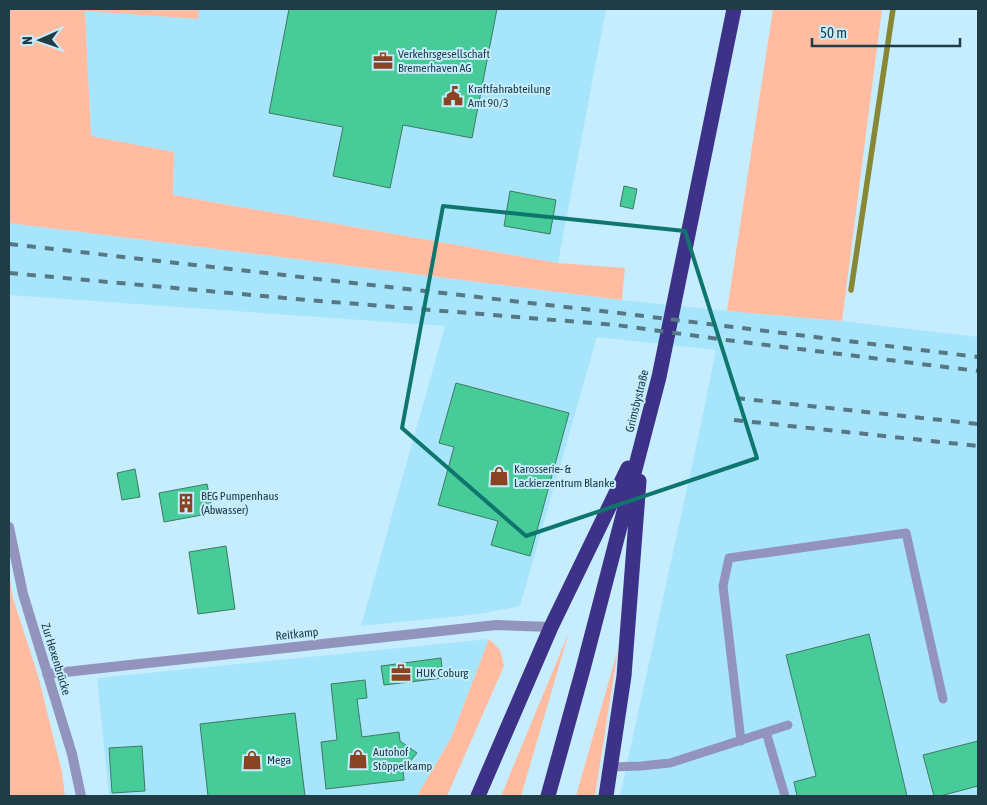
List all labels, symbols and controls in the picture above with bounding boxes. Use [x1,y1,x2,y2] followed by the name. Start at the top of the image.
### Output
[15,15,65,65] north arrow
[812,15,960,47] scale bar
[820,24,847,41] text: 50 m
[19,36,35,45] text: N
[398,47,490,75] place label: Verkehrsgesellschaft Bremerhaven AG
[372,50,394,72] office icon: Verkehrsgesellschaft Bremerhaven AG
[468,82,551,110] place label: Kraftfahrabteilung Amt 90/3
[442,85,464,107] public building icon: Kraftfahrabteilung Amt 90/3
[623,368,651,434] street label: Grimsbystraße
[514,462,615,490] place label: Karosserie- & Lackierzentrum Blanke
[488,465,510,487] shop icon: Karosserie- & Lackierzentrum Blanke
[201,489,279,517] place label: BEG Pumpenhaus (Abwasser)
[175,492,197,514] building icon: BEG Pumpenhaus (Abwasser)
[38,621,74,697] street label: Zur Hexenbrücke
[275,625,319,643] street label: Reitkamp
[390,662,412,684] office icon: HUK Coburg
[416,666,469,680] place label: HUK Coburg
[373,745,433,773] place label: Autohof Stöppelkamp
[347,748,369,770] shop icon: Autohof Stöppelkamp
[241,749,263,771] shop icon: Mega
[267,753,291,767] place label: Mega

